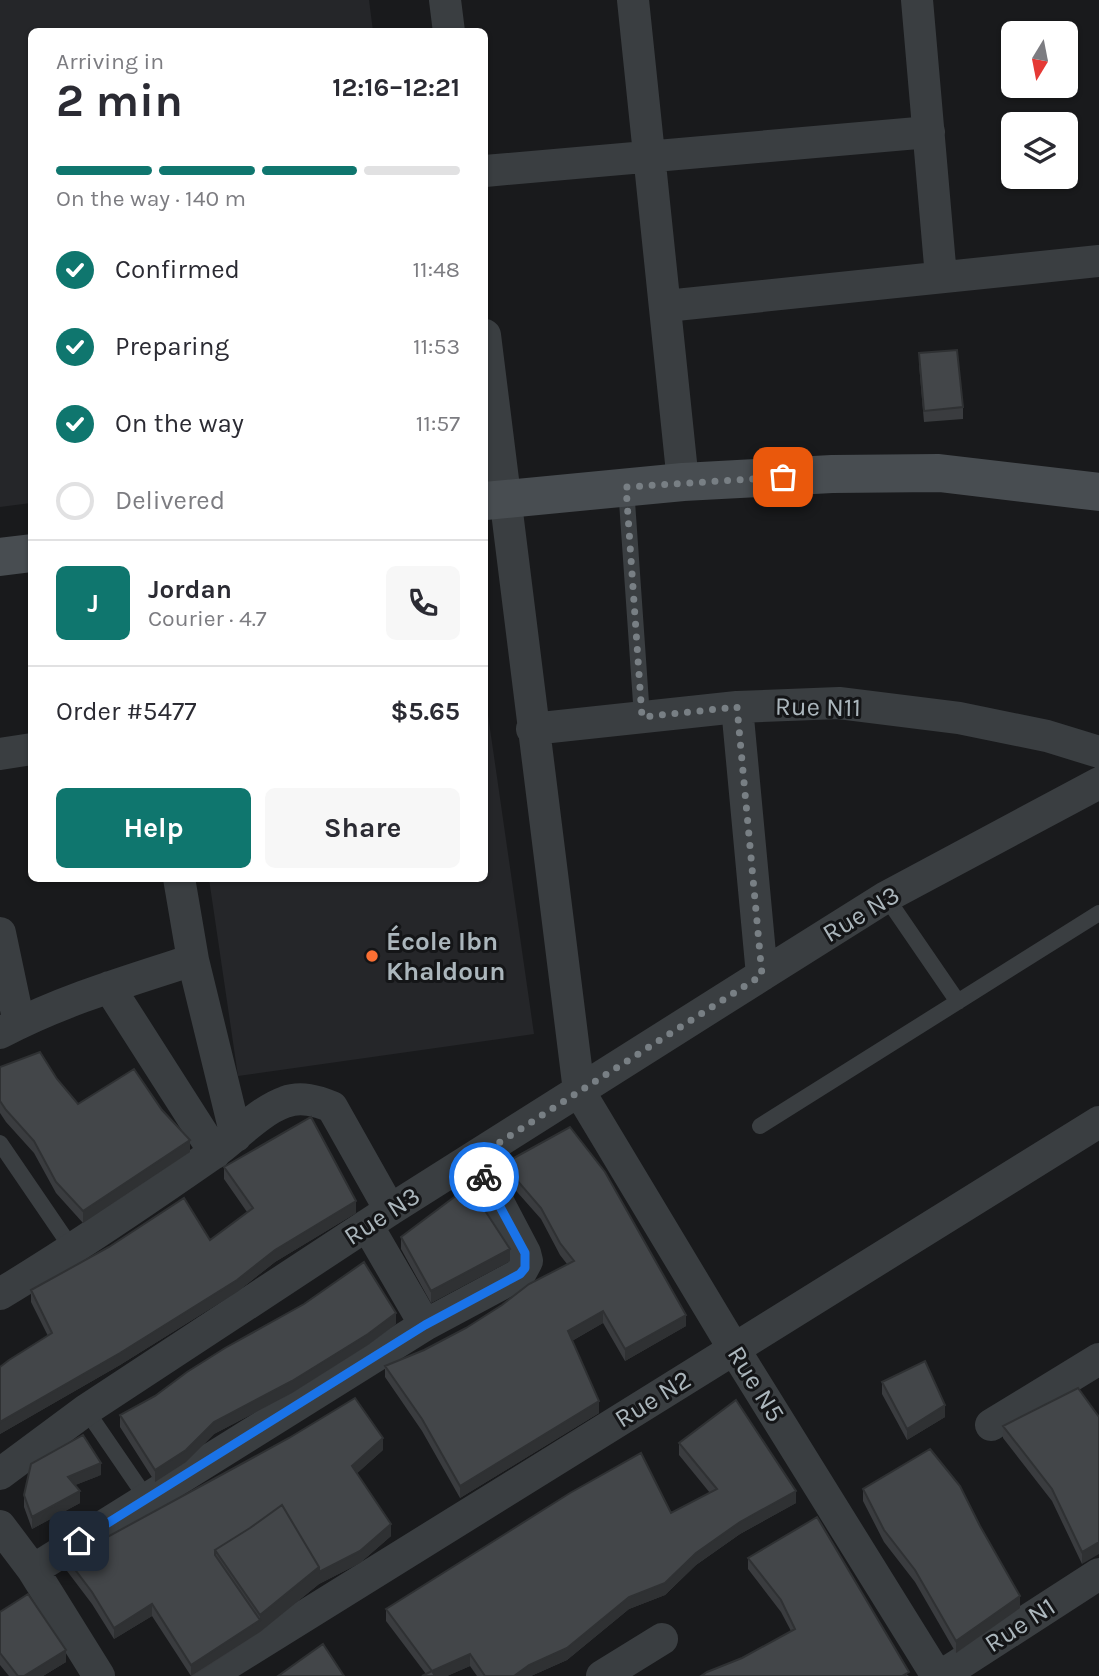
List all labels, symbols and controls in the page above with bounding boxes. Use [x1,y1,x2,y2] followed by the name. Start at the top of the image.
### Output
[1001,21,1078,98] north arrow
[1001,21,1078,189] map controls
[56,48,164,75] text: Arriving in
[332,72,460,103] text: 12:16–12:21
[56,74,183,128] text: 2 min
[1001,112,1078,189] button: layers
[56,185,246,212] text: On the way · 140 m
[56,251,94,289] icon: check
[115,254,240,285] text: Confirmed
[413,256,460,283] text: 11:48
[56,328,94,366] icon: check
[115,331,229,362] text: Preparing
[413,333,460,360] text: 11:53
[56,405,94,443] icon: check
[115,408,244,439] text: On the way
[416,410,460,437] text: 11:57
[753,447,813,507] pin
[764,458,802,496] icon: bag
[115,485,225,516] text: Delivered
[386,566,460,640] button: phone
[148,574,232,605] text: Jordan
[87,588,99,619] text: J
[148,605,267,632] text: Courier · 4.7
[775,691,861,723] street label: Rue N11
[56,696,196,727] text: Order #5477
[390,696,460,727] text: $5.65
[56,788,251,868] button: Help
[265,788,460,868] button: Share
[817,879,905,949] street label: Rue N3
[386,925,506,987] place label: École Ibn Khaldoun
[364,948,380,964] marker: École Ibn Khaldoun
[449,1142,519,1212] courier
[465,1158,503,1196] icon: bike
[338,1180,426,1252] street label: Rue N3
[721,1340,791,1428] street label: Rue N5
[609,1364,697,1434] street label: Rue N2
[49,1511,109,1571] pin
[60,1522,98,1560] icon: home
[979,1591,1061,1659] street label: Rue N1

